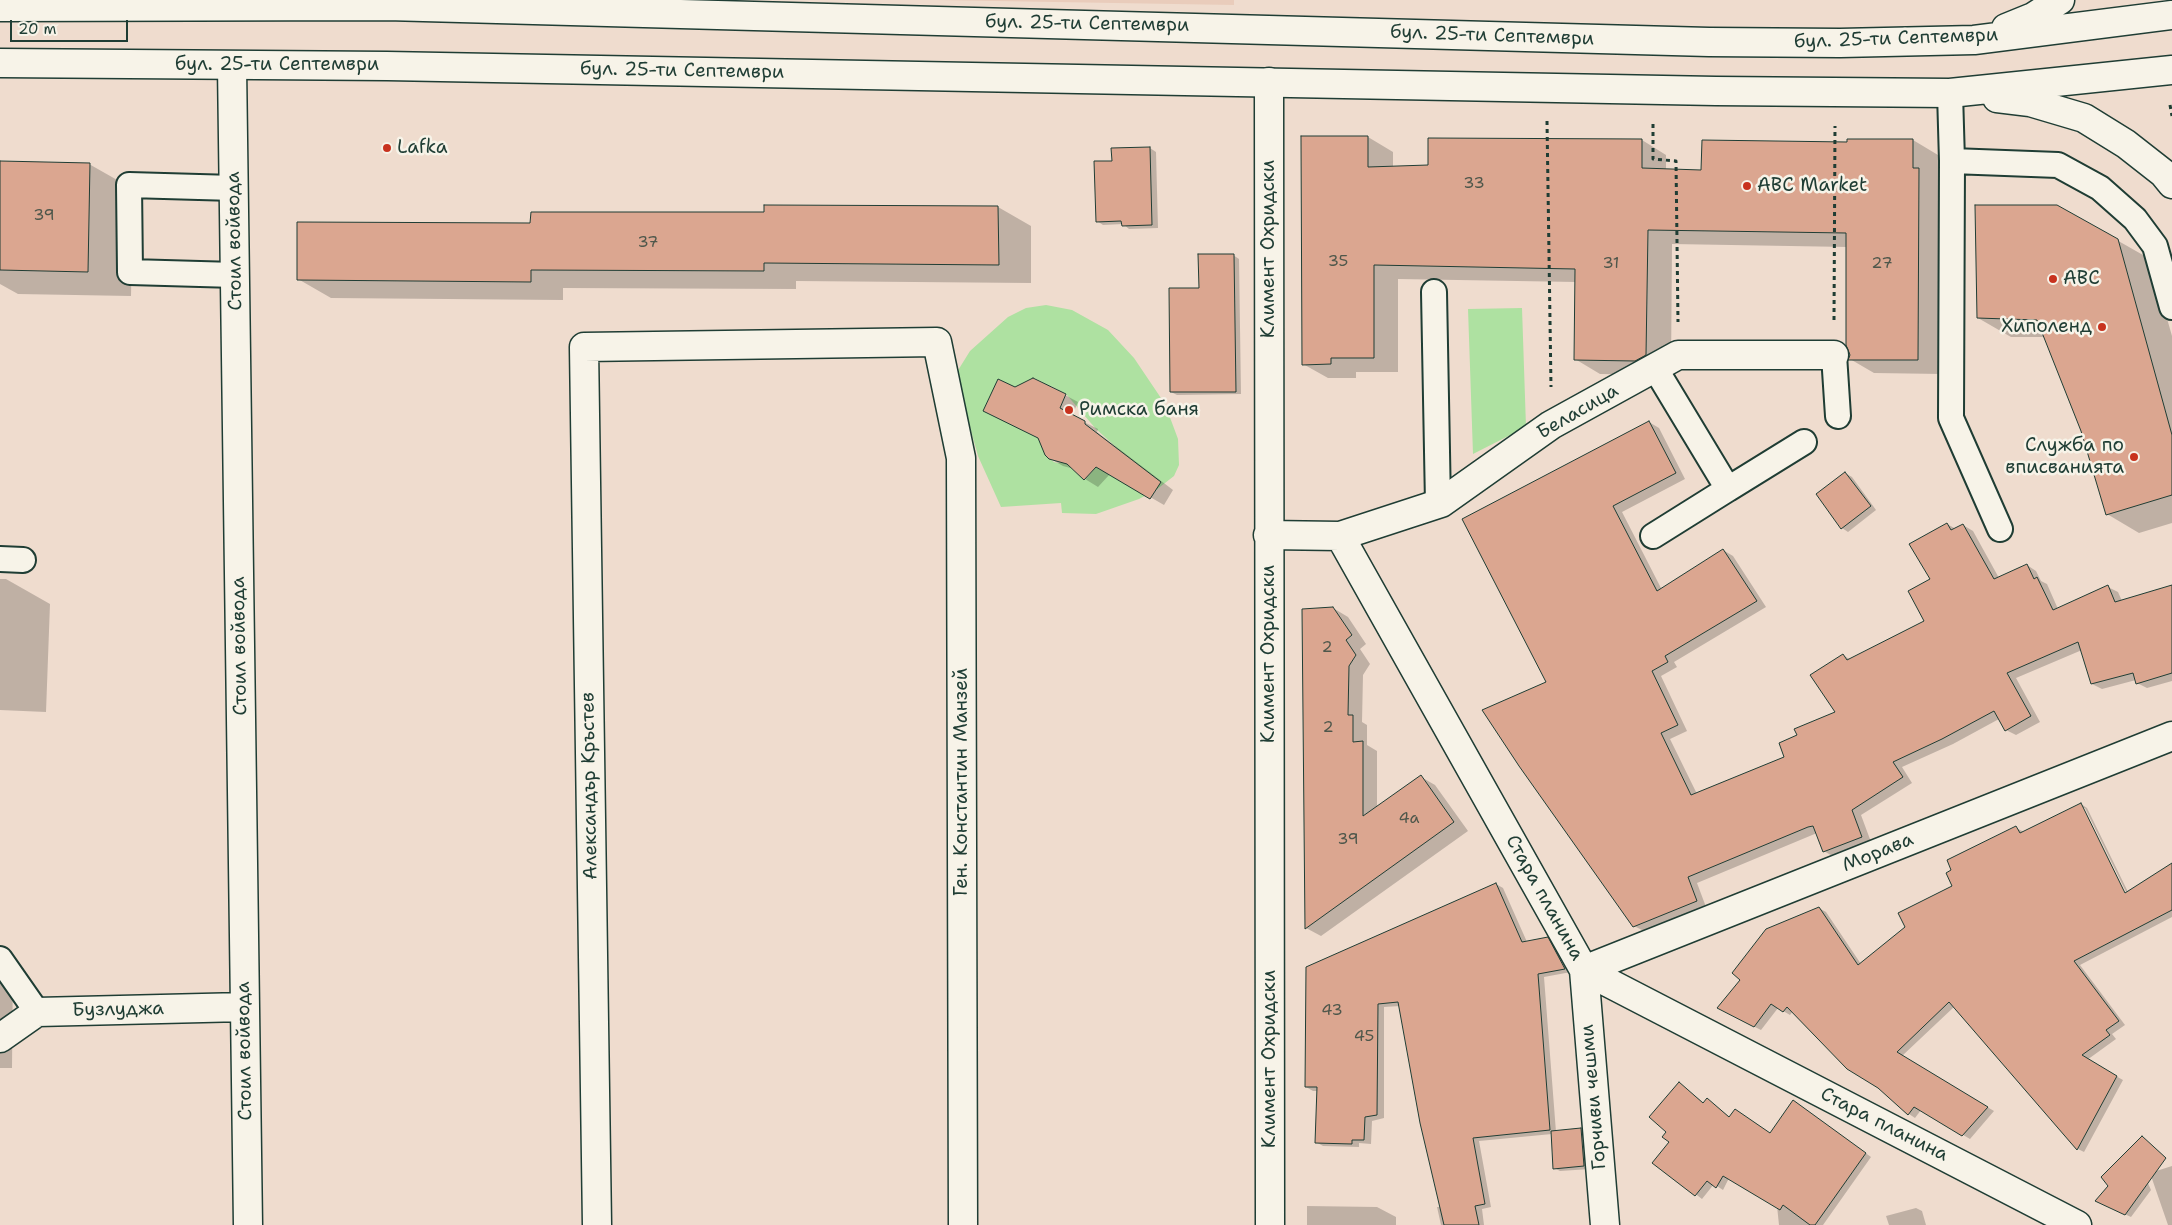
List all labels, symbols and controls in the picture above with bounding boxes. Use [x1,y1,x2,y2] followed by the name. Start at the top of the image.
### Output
[12,10,130,42] scale bar
[985,11,1189,37] street label: бул. 25-ти Септември
[18,19,57,39] text: 20 m
[1389,21,1595,51] street label: бул. 25-ти Септември
[1793,24,1999,54] street label: бул. 25-ти Септември
[175,54,379,76] street label: бул. 25-ти Септември
[580,58,784,84] street label: бул. 25-ти Септември
[397,137,448,159] place label: Lafka
[381,142,393,154] marker: Lafka
[1258,160,1280,338] street label: Климент Охридски
[222,171,248,311] street label: Стоил войвода
[1463,174,1485,194] house number: 33
[1757,175,1867,197] place label: ABC Market
[1741,180,1753,192] marker: ABC Market
[33,206,55,226] house number: 39
[637,233,659,253] house number: 37
[1328,252,1348,272] house number: 35
[1602,254,1620,274] house number: 31
[1871,254,1893,274] house number: 27
[2063,268,2100,290] place label: ABC
[2047,273,2059,285] marker: ABC
[2001,316,2092,338] place label: Хиполенд
[2096,321,2108,333] marker: Хиполенд
[1533,380,1623,444] street label: Беласица
[1079,399,1199,421] place label: Римска баня
[1063,404,1075,416] marker: Римска баня
[2005,435,2124,479] place label: Служба по вписванията
[2128,451,2140,463] marker: Служба по вписванията
[1258,565,1280,743] street label: Климент Охридски
[227,576,253,716] street label: Стоил войвода
[1321,638,1333,658] house number: 2
[951,668,973,896] street label: Ген. Константин Манзей
[577,692,603,880] street label: Александър Кръстев
[1322,718,1334,738] house number: 2
[1399,809,1419,829] house number: 4a
[1839,828,1917,878] street label: Морава
[1337,830,1359,850] house number: 39
[1500,831,1588,965] street label: Стара планина
[1259,970,1281,1148] street label: Климент Охридски
[232,981,258,1121] street label: Стоил войвода
[72,998,164,1022] street label: Бузлуджа
[1321,1001,1343,1021] house number: 43
[1576,1023,1612,1171] street label: Горчиви чешми
[1354,1027,1374,1047] house number: 45
[1816,1083,1952,1167] street label: Стара планина

